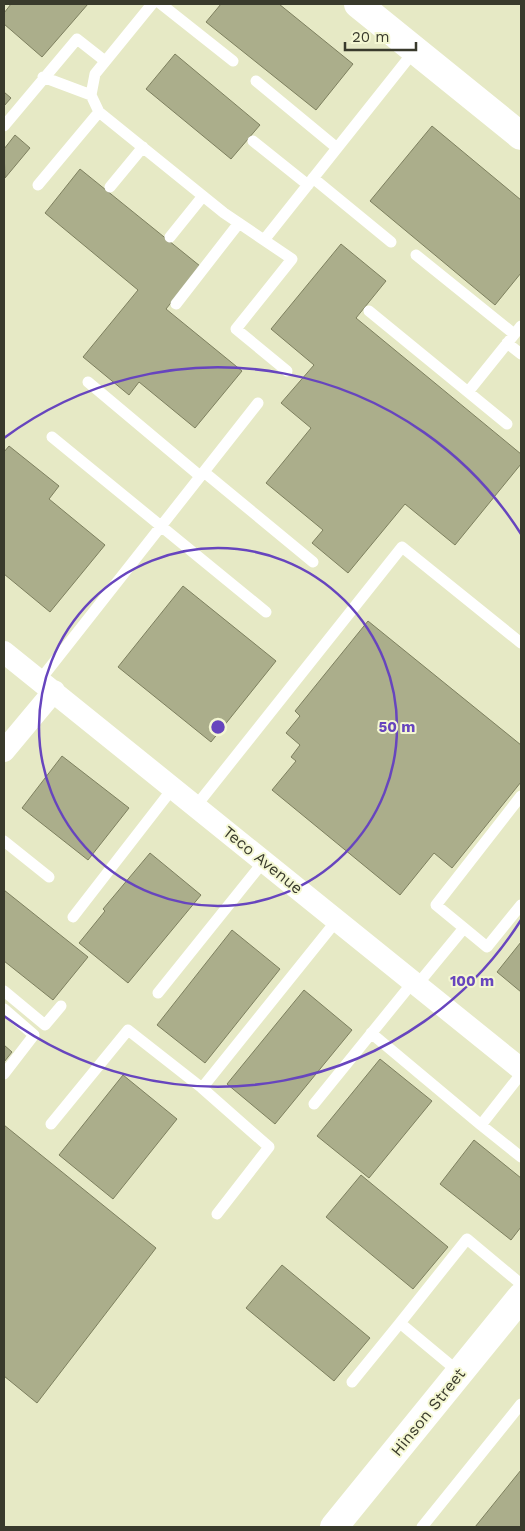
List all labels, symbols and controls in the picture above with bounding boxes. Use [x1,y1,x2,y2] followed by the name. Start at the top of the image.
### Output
[345,20,416,52] scale bar
[352,28,390,46] text: 20 m
[209,718,227,736] centre of rings
[379,718,415,736] text: 50 m
[219,822,307,898] street label: Teco Avenue
[450,972,494,990] text: 100 m
[387,1364,469,1460] street label: Hinson Street

